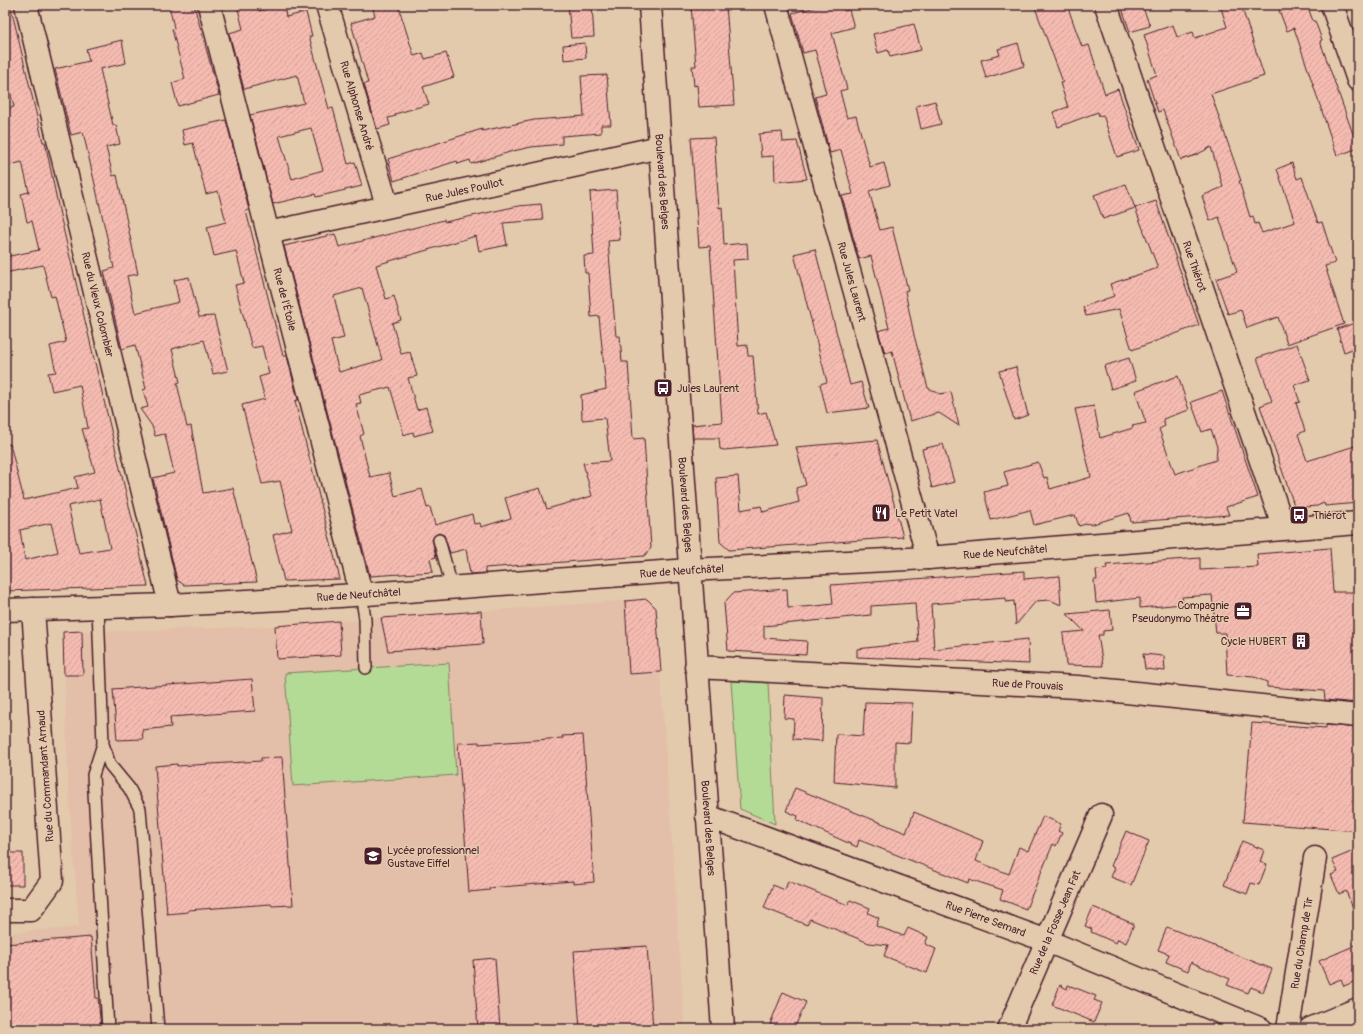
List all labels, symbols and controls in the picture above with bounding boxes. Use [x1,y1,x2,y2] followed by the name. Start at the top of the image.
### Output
[337,59,376,152] street label: Rue Alphonse André
[652,133,672,230] street label: Boulevard des Belges
[424,175,505,205] street label: Rue Jules Poullot
[1180,239,1209,294] street label: Rue Thiérot
[834,241,869,324] street label: Rue Jules Laurent
[78,251,116,359] street label: Rue du Vieux Colombier
[270,267,299,333] street label: Rue de l'Étoile
[652,377,674,399] bus stop icon: Jules Laurent
[677,382,740,395] place label: Jules Laurent
[675,457,695,553] street label: Boulevard des Belges
[870,502,892,524] restaurant icon: Le Petit Vatel
[1288,504,1310,526] bus stop icon: Thiérot
[895,507,958,520] place label: Le Petit Vatel
[1313,509,1347,522] place label: Thiérot
[963,542,1048,562] street label: Rue de Neufchâtel
[639,562,724,581] street label: Rue de Neufchâtel
[316,585,401,604] street label: Rue de Neufchâtel
[1132,599,1230,625] place label: Compagnie Pseudonymo Théatre
[1232,600,1254,622] office icon: Compagnie Pseudonymo Théatre
[1290,630,1312,652] building icon: Cycle HUBERT
[1221,635,1287,648] place label: Cycle HUBERT
[992,677,1063,693] street label: Rue de Prouvais
[34,710,57,842] street label: Rue du Commandant Arnaud
[698,780,718,876] street label: Boulevard des Belges
[387,844,479,870] place label: Lycée professionnel Gustave Eiffel
[362,845,384,867] school or university icon: Lycée professionnel Gustave Eiffel
[1027,868,1084,977] street label: Rue de la Fosse Jean Fat
[1288,896,1316,990] street label: Rue du Champ de Tir
[944,898,1027,940] street label: Rue Pierre Semard

